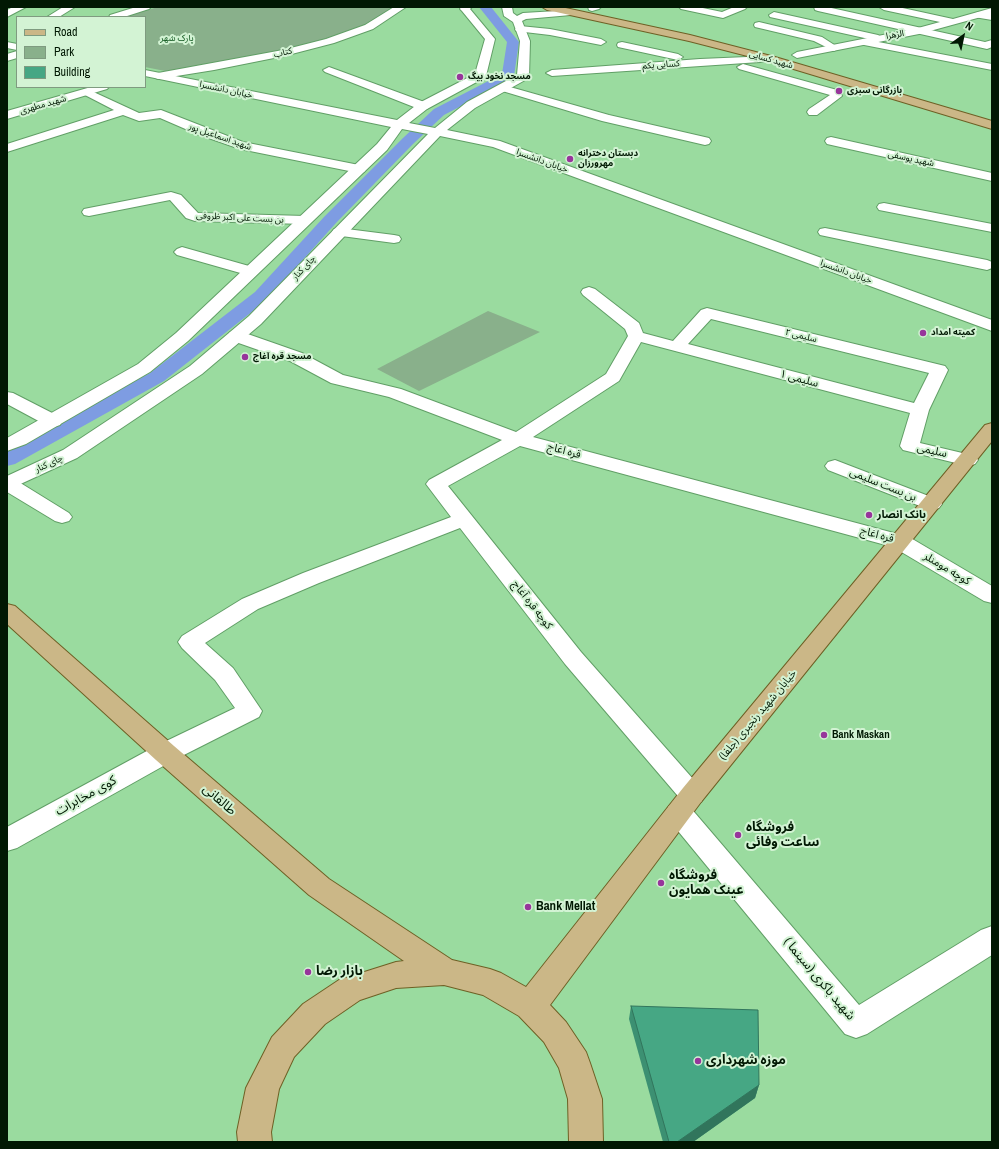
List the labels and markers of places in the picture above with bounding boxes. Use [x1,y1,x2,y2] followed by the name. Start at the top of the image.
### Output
[455,72,465,82] marker: مسجد نخود‌ بیگ
[468,72,531,82] place label: مسجد نخود‌ بیگ
[834,86,844,96] marker: بازرگانی سبزی
[847,86,902,96] place label: بازرگانی سبزی
[578,149,638,170] place label: دبستان دخترانه مهرورزان
[565,154,575,164] marker: دبستان دخترانه مهرورزان
[918,328,928,338] marker: کمیته امداد
[931,328,975,338] place label: کمیته امداد
[240,352,250,362] marker: مسجد قره آغاج
[253,352,312,362] place label: مسجد قره آغاج
[877,508,926,522] place label: بانک انصار
[864,510,874,520] marker: بانک انصار
[832,728,890,742] place label: Bank Maskan
[819,730,829,740] marker: Bank Maskan
[746,820,819,851] place label: فروشگاه ساعت وفائی
[733,830,743,840] marker: فروشگاه ساعت وفائی
[669,868,744,899] place label: فروشگاه عینک همایون
[656,878,666,888] marker: فروشگاه عینک همایون
[536,899,595,915] place label: Bank Mellat
[523,902,533,912] marker: Bank Mellat
[316,964,363,980] place label: بازار رضا
[303,967,313,977] marker: بازار رضا
[706,1053,786,1069] place label: موزه شهرداری
[693,1056,703,1066] marker: موزه شهرداری

